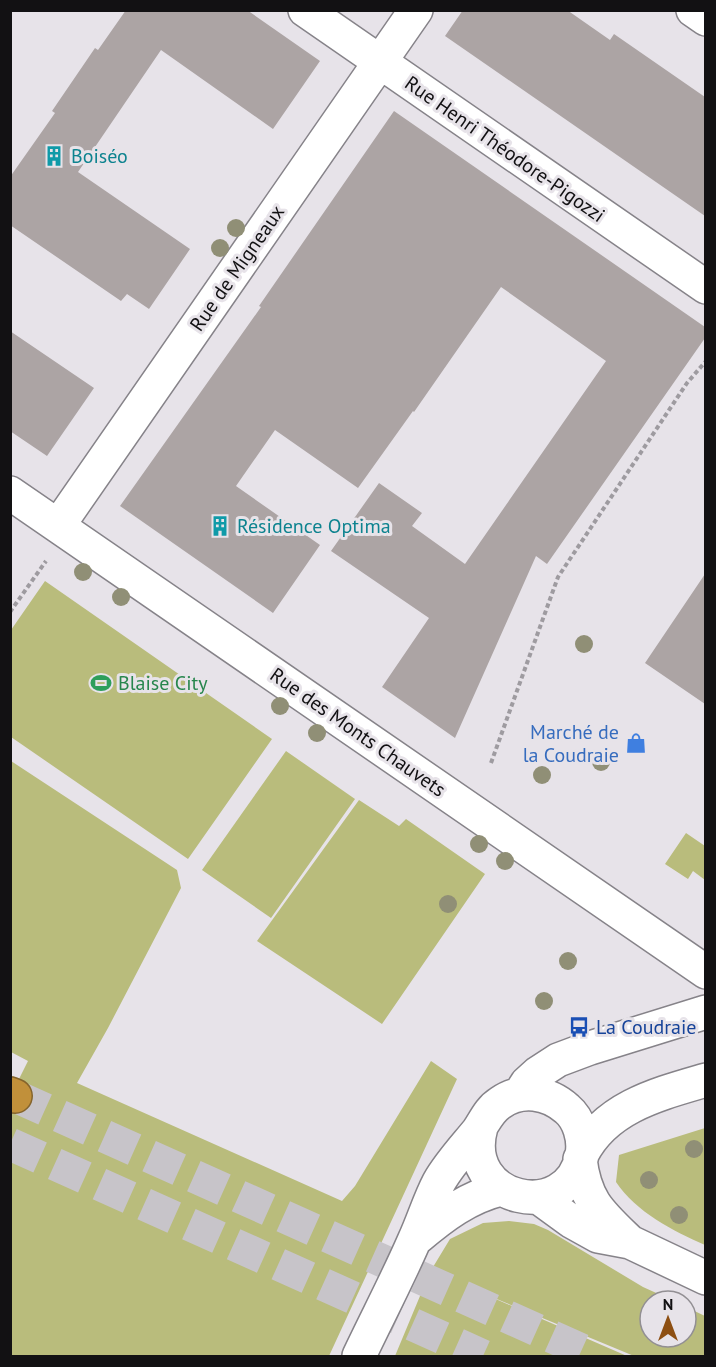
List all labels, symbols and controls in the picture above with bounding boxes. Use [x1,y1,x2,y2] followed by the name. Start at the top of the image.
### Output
[400,70,610,228] street label: Rue Henri Théodore-Pigozzi
[71,143,128,169] place label: Boiséo
[42,144,66,168] building icon: Boiséo
[184,200,290,336] street label: Rue de Migneaux
[237,513,391,539] place label: Résidence Optima
[208,514,232,538] building icon: Résidence Optima
[265,662,451,802] street label: Rue des Monts Chauvets
[118,670,208,696] place label: Blaise City
[89,671,113,695] sports icon: Blaise City
[523,719,619,768] place label: Marché de la Coudraie
[624,731,648,755] shop icon: Marché de la Coudraie
[596,1014,696,1040] place label: La Coudraie
[567,1015,591,1039] bus stop icon: La Coudraie
[638,1289,698,1349] north arrow
[663,1294,673,1314] text: N

